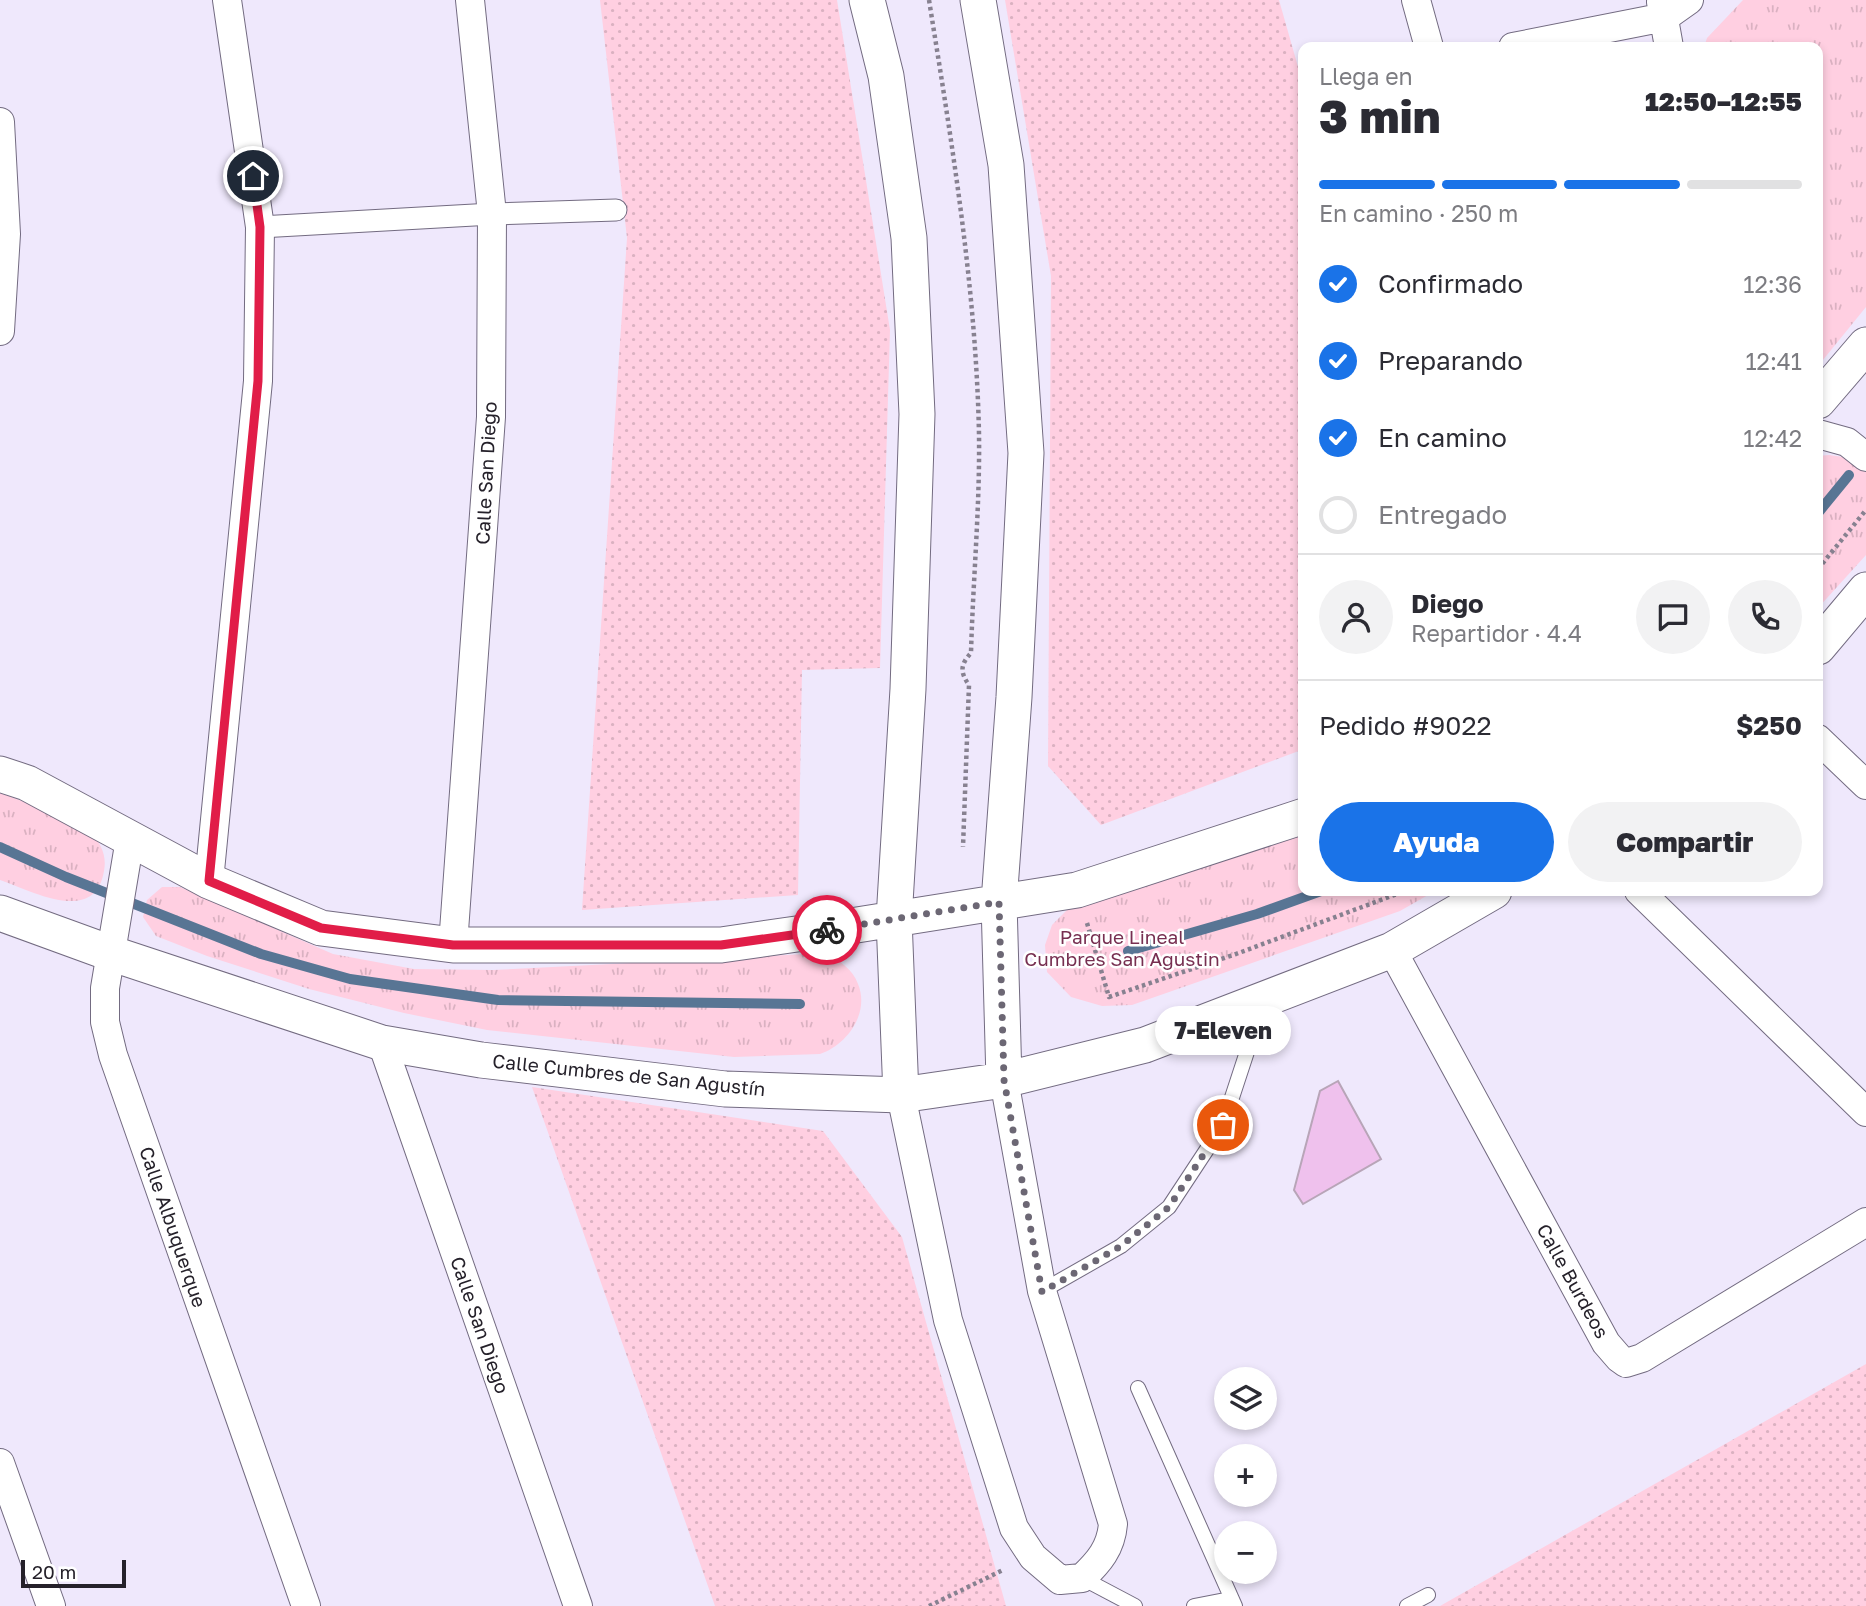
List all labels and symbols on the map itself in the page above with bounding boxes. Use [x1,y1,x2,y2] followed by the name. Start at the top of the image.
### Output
[223,146,283,206] pin
[470,401,501,545] street label: Calle San Diego
[792,895,862,965] courier
[1024,925,1220,970] park label: Parque Lineal Cumbres San Agustin
[1155,1006,1291,1055] callout: 7-Eleven
[491,1049,767,1100] street label: Calle Cumbres de San Agustín
[1193,1095,1253,1155] pin
[135,1143,212,1310] street label: Calle Albuquerque
[1533,1220,1614,1342] street label: Calle Burdeos
[446,1253,515,1396] street label: Calle San Diego
[21,1557,126,1589] scale bar

